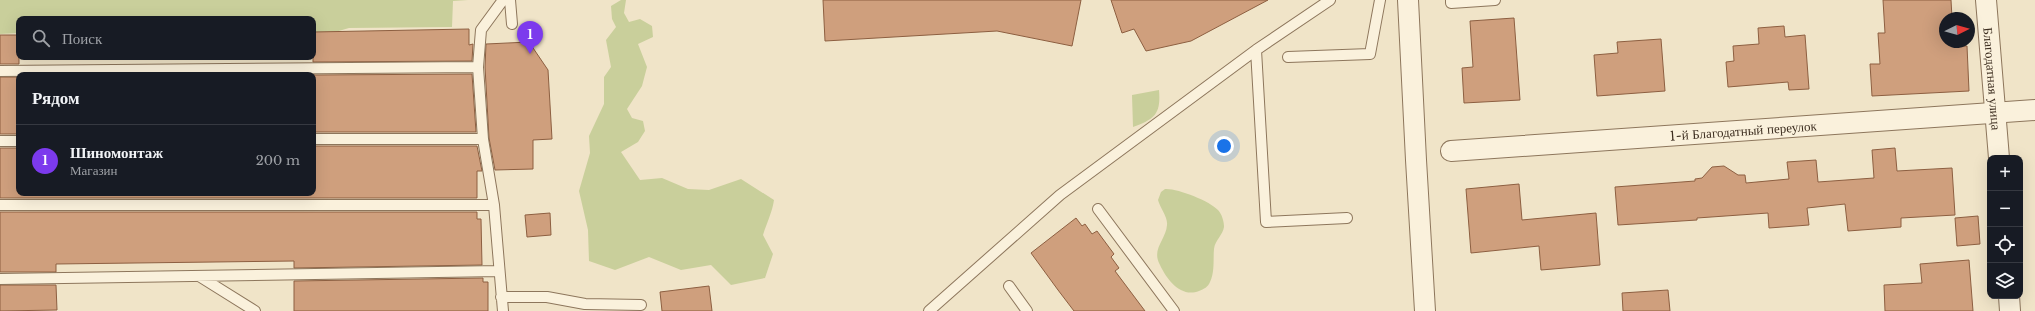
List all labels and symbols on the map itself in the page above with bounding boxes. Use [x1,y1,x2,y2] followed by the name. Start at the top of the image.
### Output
[1939,12,1975,48] north arrow
[517,21,543,54] pin: 1
[1980,27,2005,131] street label: Благодатная улица
[1669,117,1818,144] street label: 1-й Благодатный переулок
[1214,136,1234,156] your location

